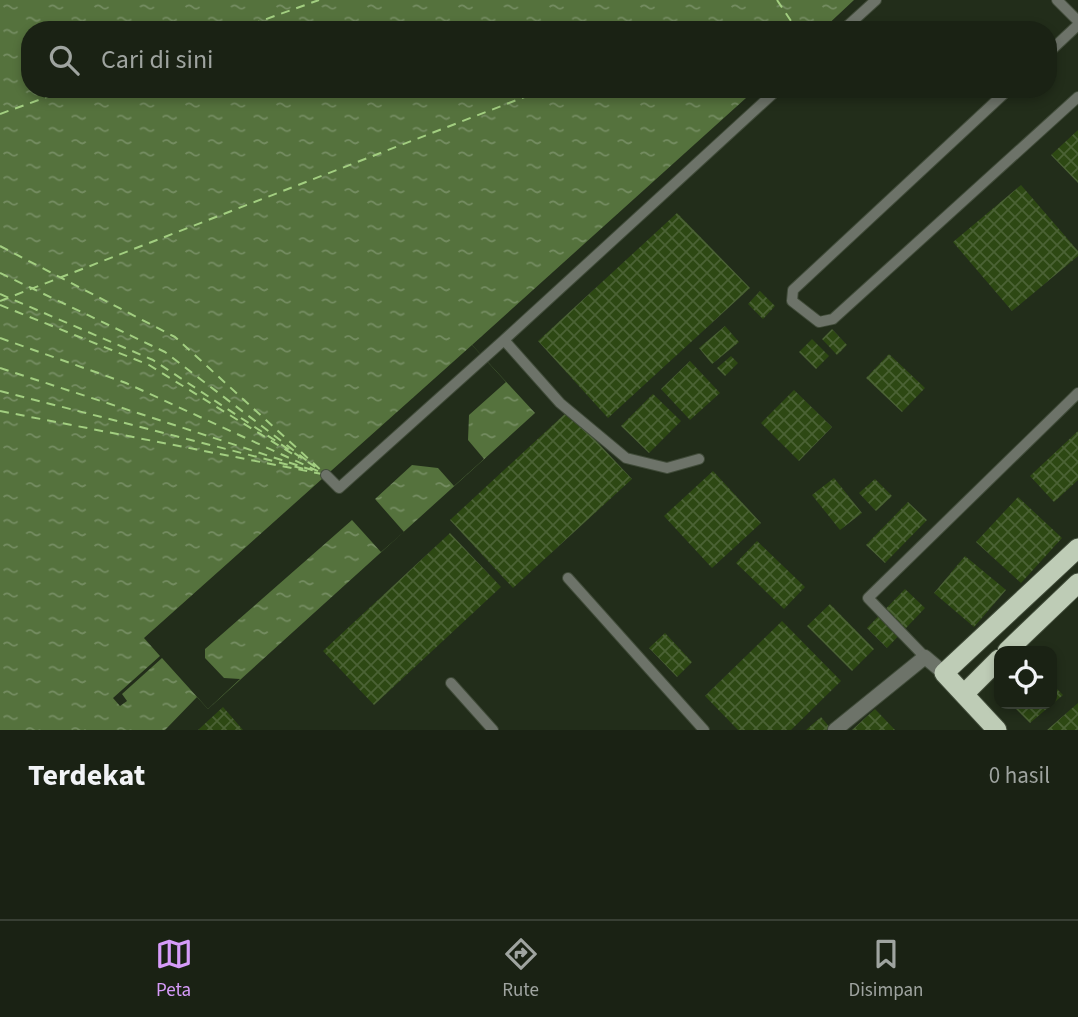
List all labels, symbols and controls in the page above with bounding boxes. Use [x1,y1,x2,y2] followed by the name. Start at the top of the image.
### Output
[21,21,1057,98] search box
[45,41,83,79] icon: search
[101,41,214,78] text: Cari di sini
[994,646,1057,709] map controls
[994,646,1057,709] button: locate
[28,754,145,797] text: Terdekat
[989,759,1050,792] text: 0 hasil
[155,935,193,1004] tab: Peta
[502,935,540,1004] tab: Rute
[849,935,924,1004] tab: Disimpan

